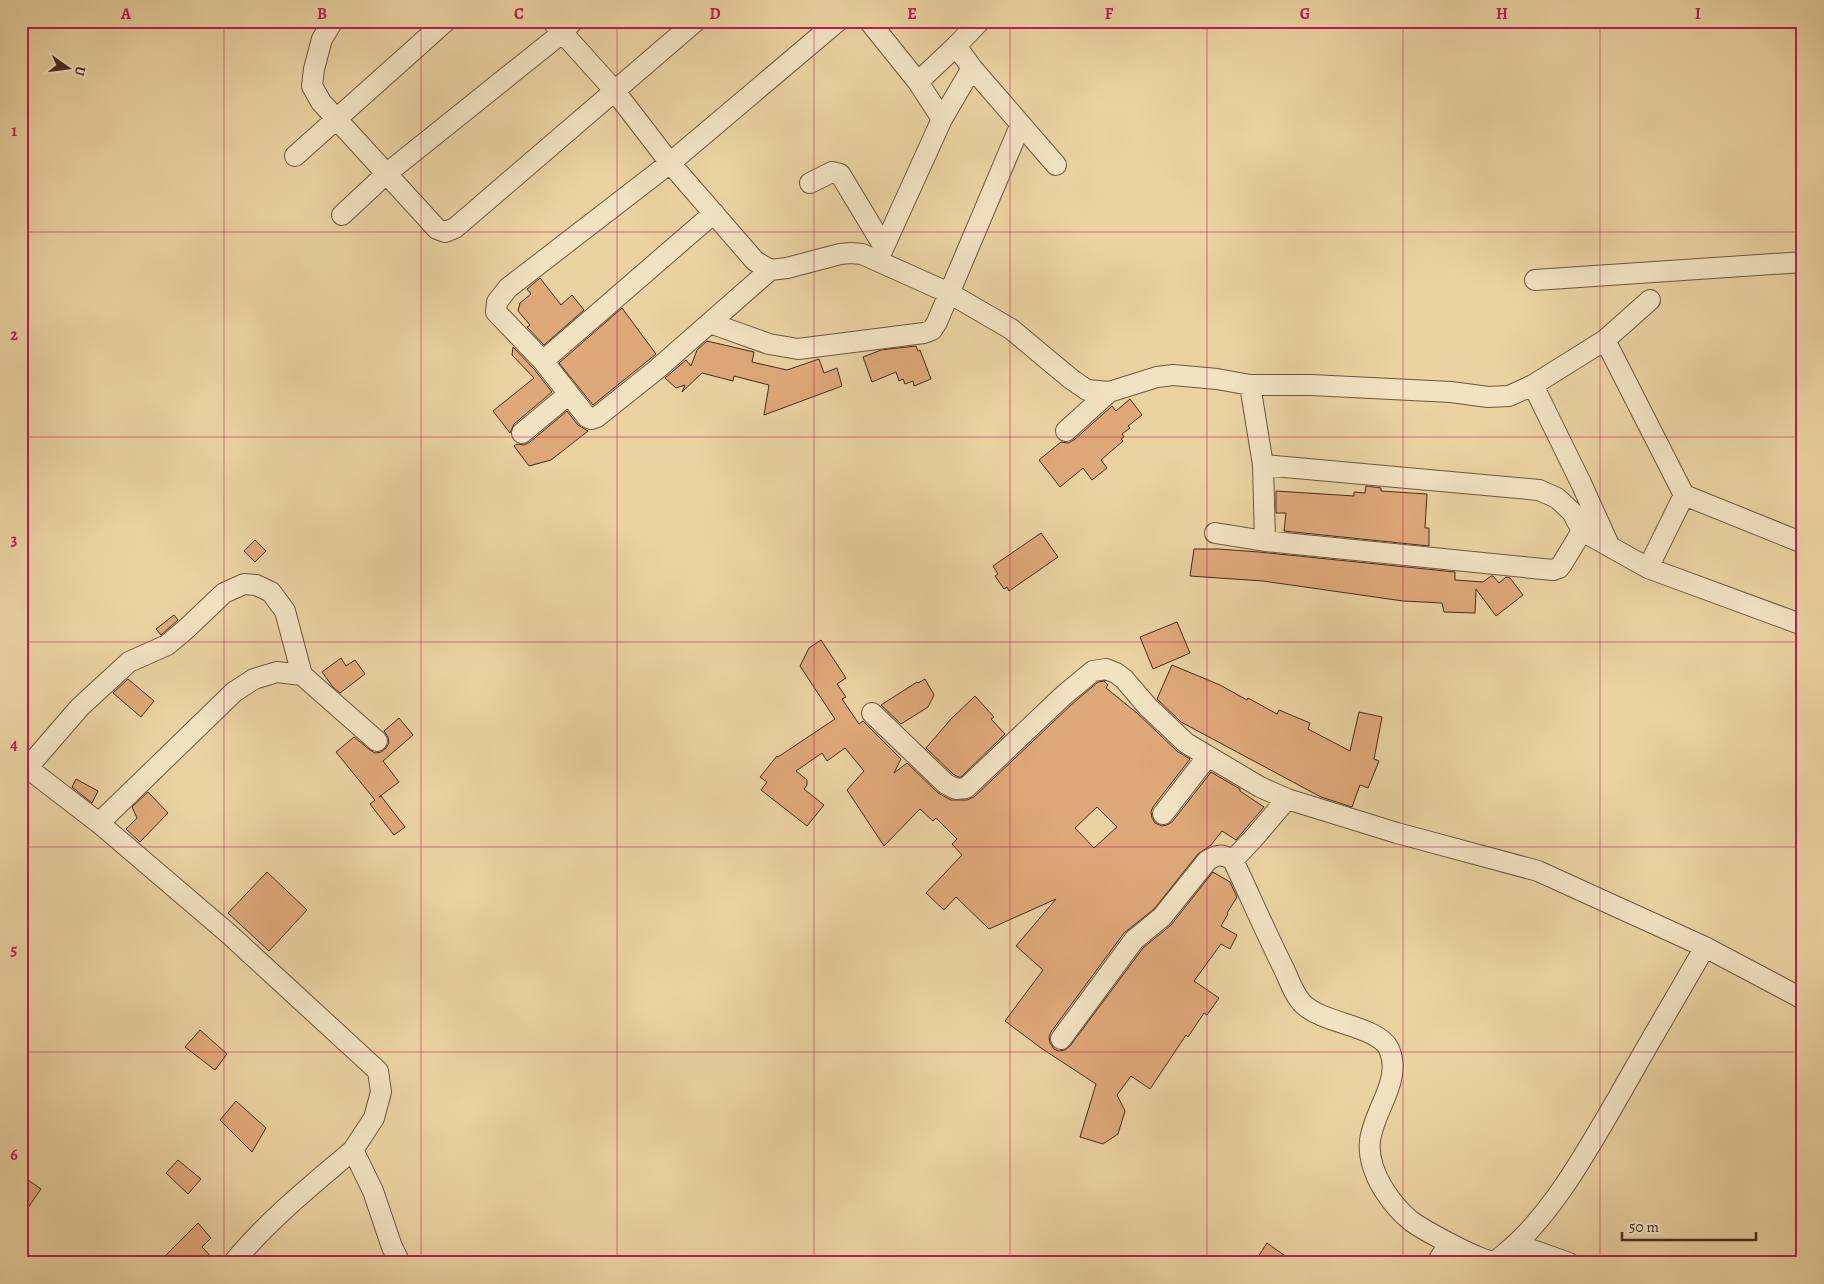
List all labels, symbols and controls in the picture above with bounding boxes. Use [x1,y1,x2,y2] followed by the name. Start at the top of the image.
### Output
[120,3,132,25] text: A
[317,3,327,25] text: B
[514,3,524,25] text: C
[709,3,721,25] text: D
[907,3,917,25] text: E
[1105,3,1114,25] text: F
[1300,3,1310,25] text: G
[1496,3,1508,25] text: H
[1695,3,1701,25] text: I
[42,42,92,92] north arrow
[70,64,90,78] text: U
[11,120,17,142] text: 1
[10,324,18,346] text: 2
[11,529,18,551] text: 3
[10,734,18,756] text: 4
[11,939,18,961] text: 5
[10,1144,18,1166] text: 6
[1622,1209,1755,1241] scale bar
[1629,1217,1659,1237] text: 50 m

